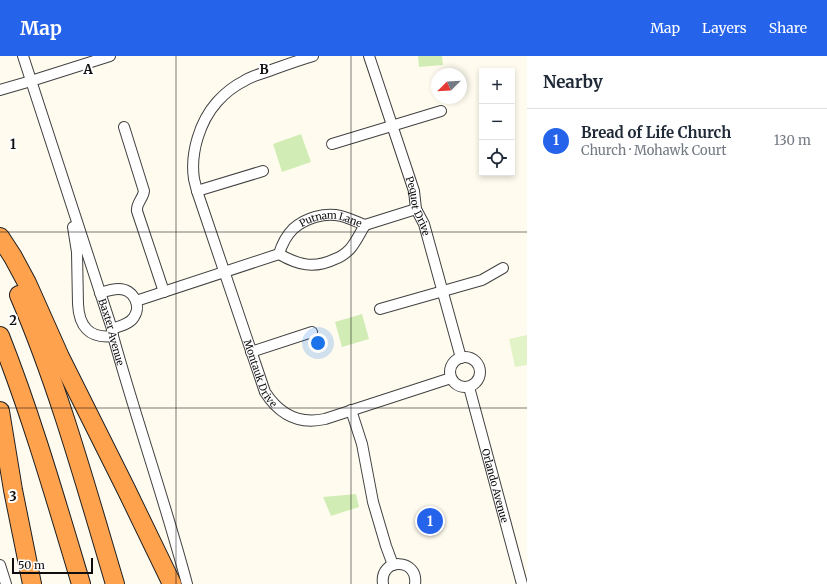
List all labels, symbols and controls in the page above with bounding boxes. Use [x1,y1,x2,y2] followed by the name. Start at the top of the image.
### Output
[20,16,62,40] text: Map
[650,19,680,37] text: Map
[702,19,747,37] text: Layers
[769,19,807,37] text: Share
[82,61,93,78] text: A
[259,61,269,78] text: B
[431,68,467,104] north arrow
[479,68,515,176] map controls
[479,68,515,104] button: +
[543,71,603,93] text: Nearby
[479,104,515,140] button: −
[581,123,731,142] text: Bread of Life Church
[553,132,559,149] text: 1
[774,132,811,149] text: 130 m
[10,136,16,153] text: 1
[479,140,515,176] button: locate
[581,142,727,159] text: Church · Mohawk Court
[403,175,433,237] street label: Pequot Drive
[297,209,364,230] street label: Putnam Lane
[95,297,127,367] street label: Baxter Avenue
[9,312,17,329] text: 2
[308,333,328,353] your location
[241,338,280,410] street label: Montauk Drive
[479,447,511,524] street label: Orlando Avenue
[9,488,17,505] text: 3
[417,506,443,536] pin: 1
[12,556,93,575] scale bar
[18,558,45,572] text: 50 m

